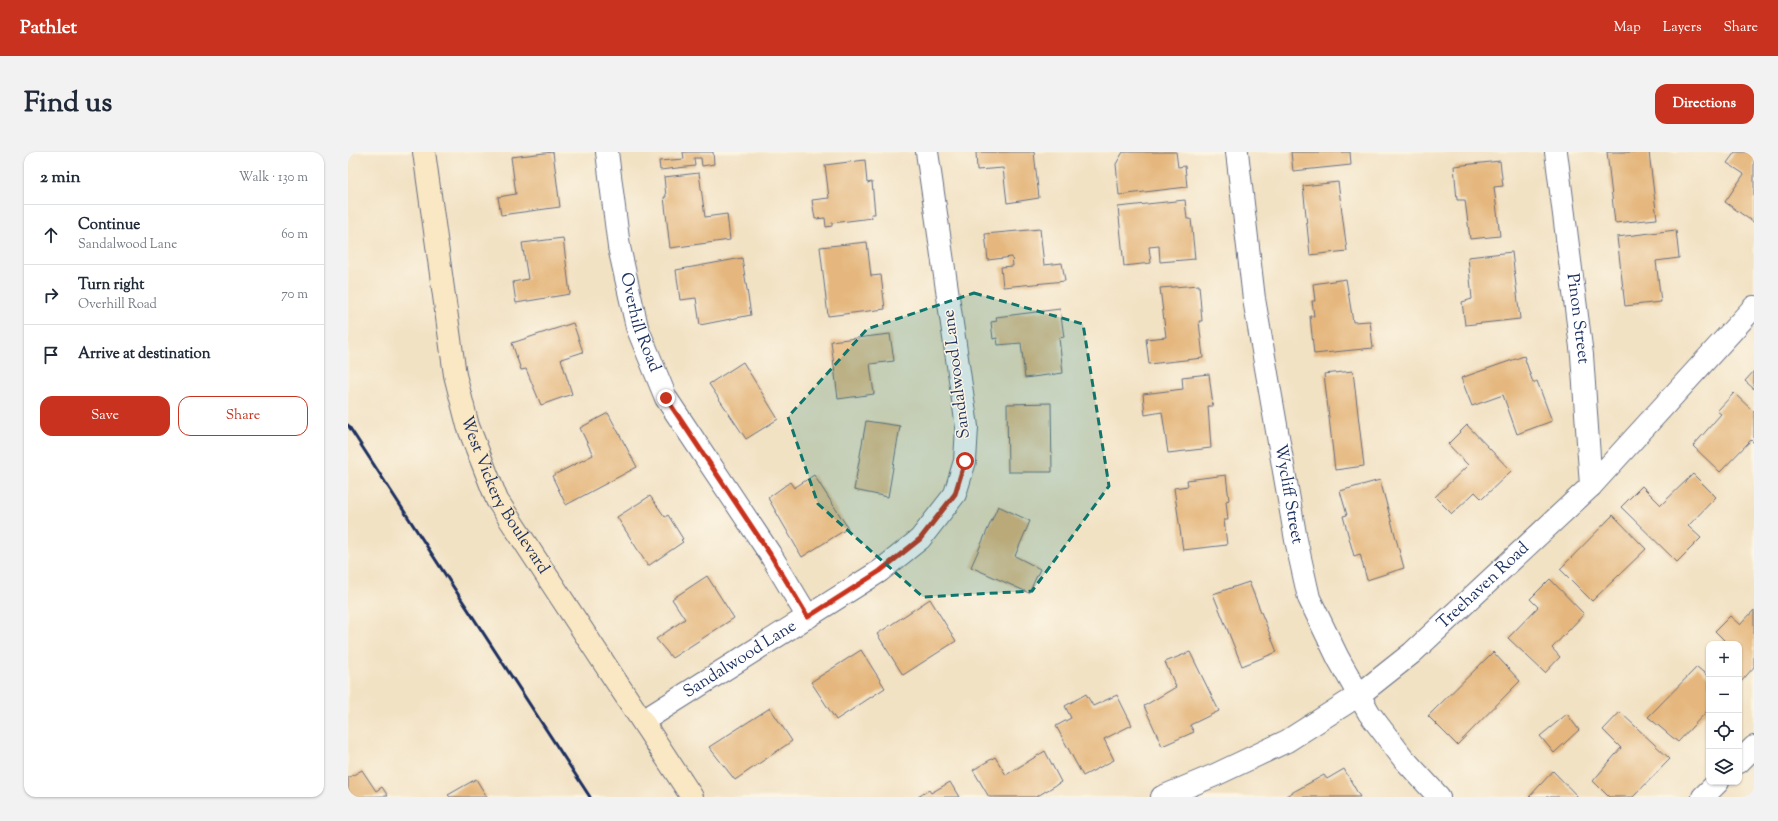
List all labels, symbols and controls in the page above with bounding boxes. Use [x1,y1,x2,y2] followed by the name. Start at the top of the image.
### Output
[20,15,77,42] text: Pathlet
[1614,18,1641,38] text: Map
[1663,18,1701,38] text: Layers
[1723,18,1758,38] text: Share
[24,84,112,124] text: Find us
[1655,84,1754,124] button: Directions
[40,166,81,190] text: 2 min
[239,169,308,187] text: Walk · 130 m
[78,215,140,236] text: Continue
[40,224,62,246] icon: ahead
[281,226,308,244] text: 60 m
[78,236,177,254] text: Sandalwood Lane
[613,270,666,376] street label: Overhill Road
[1560,272,1595,365] street label: Pinon Street
[78,275,144,296] text: Turn right
[40,284,62,306] icon: right
[281,286,308,304] text: 70 m
[78,296,157,314] text: Overhill Road
[937,308,977,440] street label: Sandalwood Lane
[40,344,62,366] icon: arrive
[78,344,211,365] text: Arrive at destination
[657,389,675,407] route end
[40,396,170,436] button: Save
[178,396,308,436] button: Share
[454,413,555,580] street label: West Vickery Boulevard
[1267,442,1309,547] street label: Wycliff Street
[956,452,974,470] route start
[1432,537,1535,635] street label: Treehaven Road
[679,615,802,704] street label: Sandalwood Lane
[1706,641,1742,785] map controls
[1706,641,1742,677] button: +
[1706,677,1742,713] button: −
[1706,713,1742,749] button: locate
[1706,749,1742,785] button: layers

